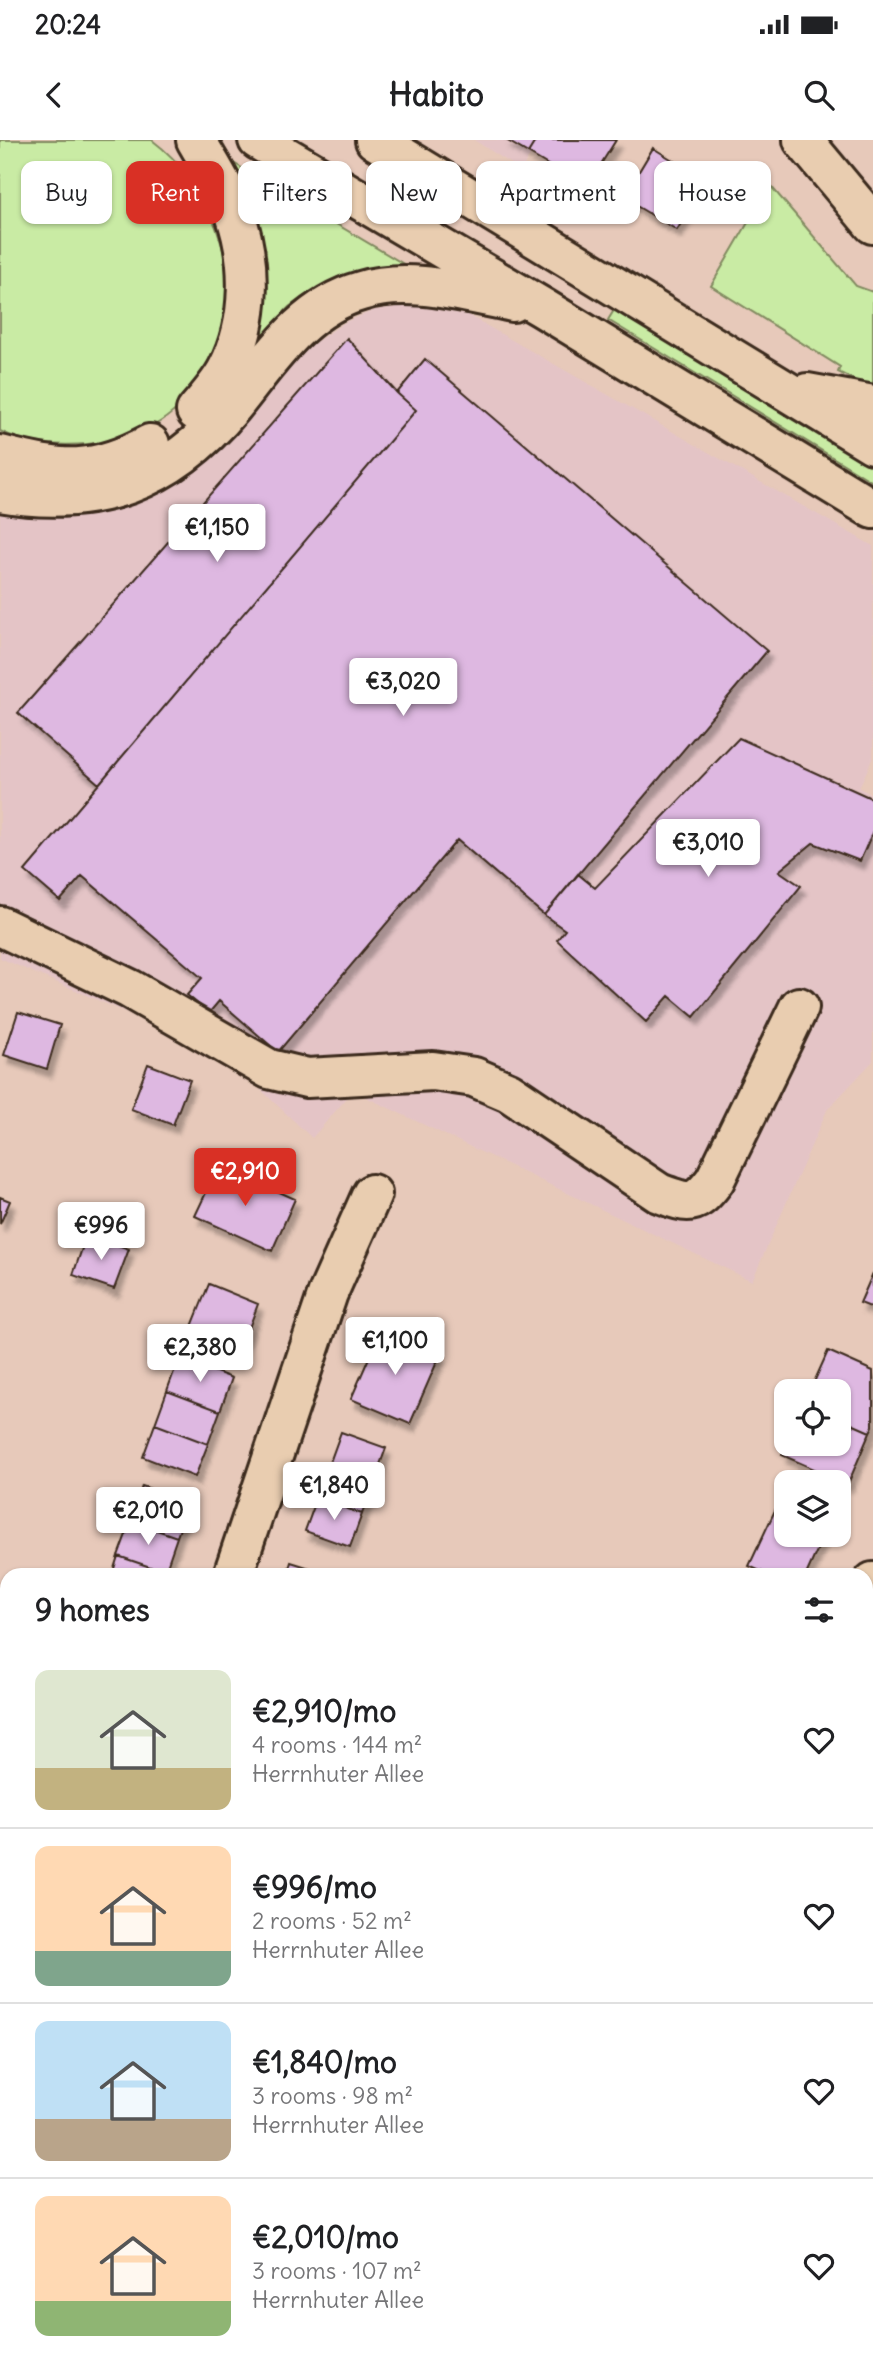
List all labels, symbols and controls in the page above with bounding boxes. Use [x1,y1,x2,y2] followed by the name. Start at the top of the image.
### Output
[35,8,101,41] text: 20:24
[389,74,484,115] text: Habito
[35,76,73,114] icon: back
[800,76,838,114] icon: search
[21,161,112,224] chip: Buy
[126,161,224,224] chip: Rent
[238,161,352,224] chip: Filters
[366,161,462,224] chip: New
[476,161,640,224] chip: Apartment
[654,161,771,224] chip: House
[160,504,274,564] pin: €1,150
[184,512,250,541] text: €1,150
[346,658,460,718] pin: €3,020
[365,666,441,695] text: €3,020
[651,820,765,879] pin: €3,010
[672,827,744,856] text: €3,010
[188,1149,302,1208] pin: €2,910
[210,1156,280,1185] text: €2,910
[60,1202,142,1262] pin: €996
[74,1210,128,1239] text: €996
[338,1318,452,1377] pin: €1,100
[143,1324,257,1384] pin: €2,380
[362,1325,428,1354] text: €1,100
[163,1332,237,1361] text: €2,380
[774,1379,851,1547] map controls
[774,1379,851,1456] button: locate
[277,1462,391,1522] pin: €1,840
[299,1470,369,1499] text: €1,840
[774,1470,851,1547] button: layers
[91,1488,205,1547] pin: €2,010
[112,1495,184,1524] text: €2,010
[35,1591,150,1629] text: 9 homes
[800,1591,838,1629] icon: filters
[252,1692,396,1730] text: €2,910/mo
[91,1698,175,1782] icon: home
[800,1721,838,1759] icon: heart
[252,1730,422,1759] text: 4 rooms · 144 m²
[252,1759,424,1788] text: Herrnhuter Allee
[252,1868,377,1906] text: €996/mo
[91,1874,175,1958] icon: home
[800,1897,838,1935] icon: heart
[252,1906,412,1935] text: 2 rooms · 52 m²
[252,1935,424,1964] text: Herrnhuter Allee
[252,2043,397,2081] text: €1,840/mo
[91,2049,175,2133] icon: home
[800,2072,838,2110] icon: heart
[252,2081,413,2110] text: 3 rooms · 98 m²
[252,2110,424,2139] text: Herrnhuter Allee
[252,2218,399,2256] text: €2,010/mo
[91,2224,175,2308] icon: home
[800,2247,838,2285] icon: heart
[252,2256,422,2285] text: 3 rooms · 107 m²
[252,2285,424,2314] text: Herrnhuter Allee

